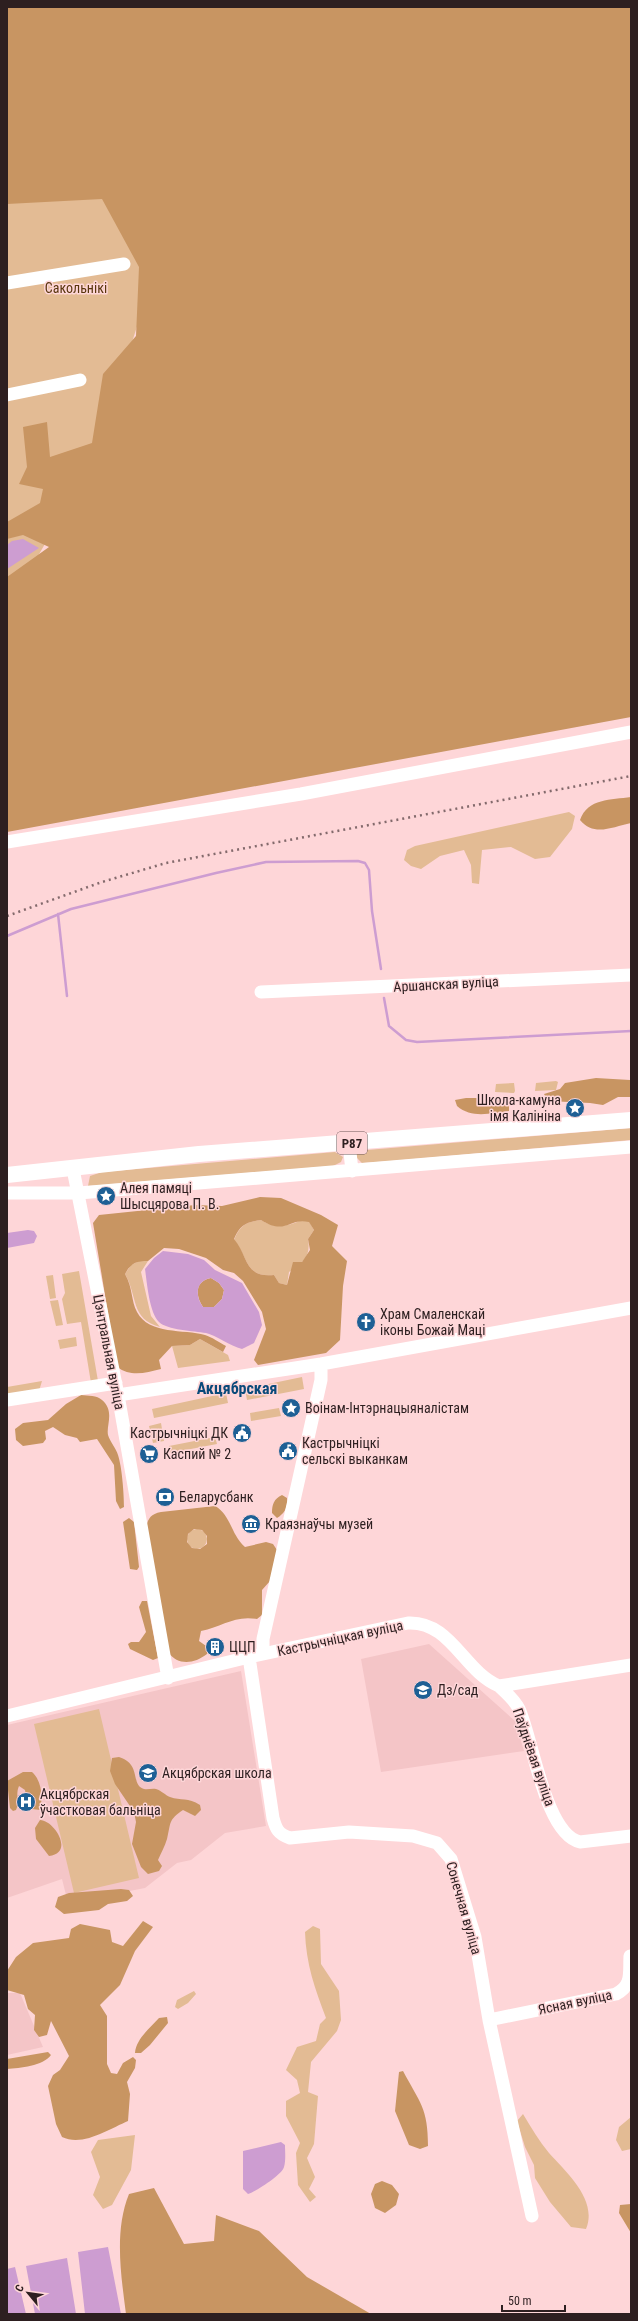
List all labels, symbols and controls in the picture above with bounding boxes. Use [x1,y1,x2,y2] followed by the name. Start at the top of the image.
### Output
[45,280,107,296] park label: Сакольнікі
[393,973,499,995] street label: Аршанская вуліца
[477,1092,561,1124] place label: Школа-камуна імя Калініна
[564,1097,586,1119] place icon: Школа-камуна імя Калініна
[337,1132,367,1154] road number: Р87
[120,1180,219,1212] place label: Алея памяці Шысцярова П. В.
[95,1185,117,1207] place icon: Алея памяці Шысцярова П. В.
[90,1293,128,1411] street label: Цэнтральная вуліца
[380,1306,485,1338] place label: Храм Смаленскай іконы Божай Маці
[355,1311,377,1333] church icon: Храм Смаленскай іконы Божай Маці
[197,1379,277,1398] district label: Акцябрская
[280,1397,302,1419] place icon: Воінам-Інтэрнацыяналістам
[305,1400,469,1416] place label: Воінам-Інтэрнацыяналістам
[231,1422,253,1444] public building icon: Кастрычніцкі ДК
[130,1425,228,1441] place label: Кастрычніцкі ДК
[302,1435,408,1467] place label: Кастрычніцкі сельскі выканкам
[277,1440,299,1462] public building icon: Кастрычніцкі сельскі выканкам
[138,1443,160,1465] supermarket icon: Каспий № 2
[163,1446,231,1462] place label: Каспий № 2
[154,1486,176,1508] bank icon: Беларусбанк
[179,1489,254,1505] place label: Беларусбанк
[240,1513,262,1535] museum icon: Краязнаўчы музей
[265,1516,373,1532] place label: Краязнаўчы музей
[276,1617,404,1659] street label: Кастрычніцкая вуліца
[204,1636,226,1658] building icon: ЦЦП
[229,1639,256,1655] place label: ЦЦП
[412,1679,434,1701] school or university icon: Дз/сад
[437,1682,479,1698] place label: Дз/сад
[510,1706,558,1808] street label: Паўднёвая вуліца
[137,1762,159,1784] school or university icon: Акцябрская школа
[162,1765,272,1781] place label: Акцябрская школа
[40,1786,161,1818] place label: Акцябрская ўчастковая бальніца
[15,1791,37,1813] hospital icon: Акцябрская ўчастковая бальніца
[443,1860,485,1956] street label: Сонечная вуліца
[537,1986,613,2018] street label: Ясная вуліца
[8,2273,48,2313] north arrow
[12,2282,27,2294] text: С
[502,2287,565,2313] scale bar
[508,2294,532,2308] text: 50 m

